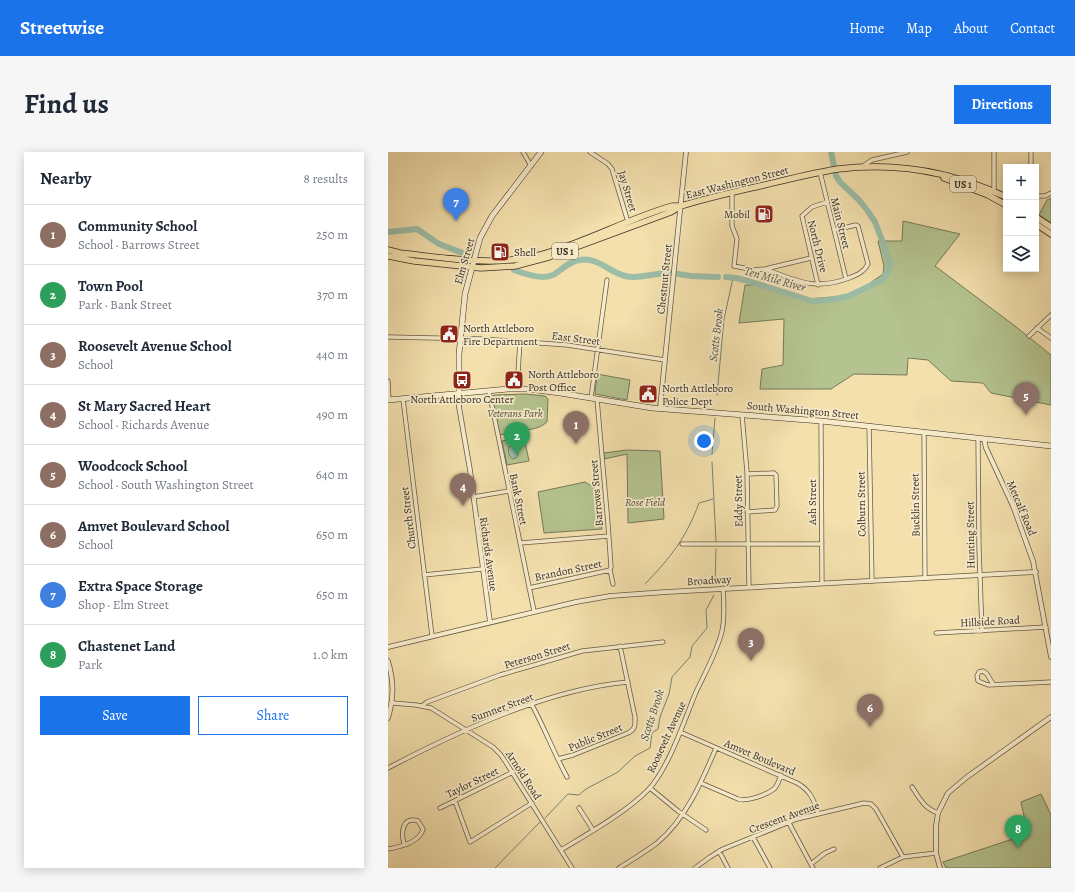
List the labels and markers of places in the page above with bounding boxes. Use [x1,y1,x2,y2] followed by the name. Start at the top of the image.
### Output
[443,188,469,221] pin: 7
[753,203,775,225] fuel station icon: Mobil
[724,207,750,222] place label: Mobil
[489,241,511,263] fuel station icon: Shell
[514,245,536,260] place label: Shell
[463,321,538,349] place label: North Attleboro Fire Department
[438,323,460,345] public building icon: North Attleboro Fire Department
[528,367,600,395] place label: North Attleboro Post Office
[451,369,473,391] bus stop icon: North Attleboro Center
[503,369,525,391] public building icon: North Attleboro Post Office
[662,381,734,409] place label: North Attleboro Police Dept
[1013,382,1039,415] pin: 5
[637,383,659,405] public building icon: North Attleboro Police Dept
[410,392,514,407] place label: North Attleboro Center
[563,411,589,444] pin: 1
[504,422,530,455] pin: 2
[450,473,476,506] pin: 4
[738,628,764,661] pin: 3
[857,694,883,727] pin: 6
[1005,815,1031,848] pin: 8

